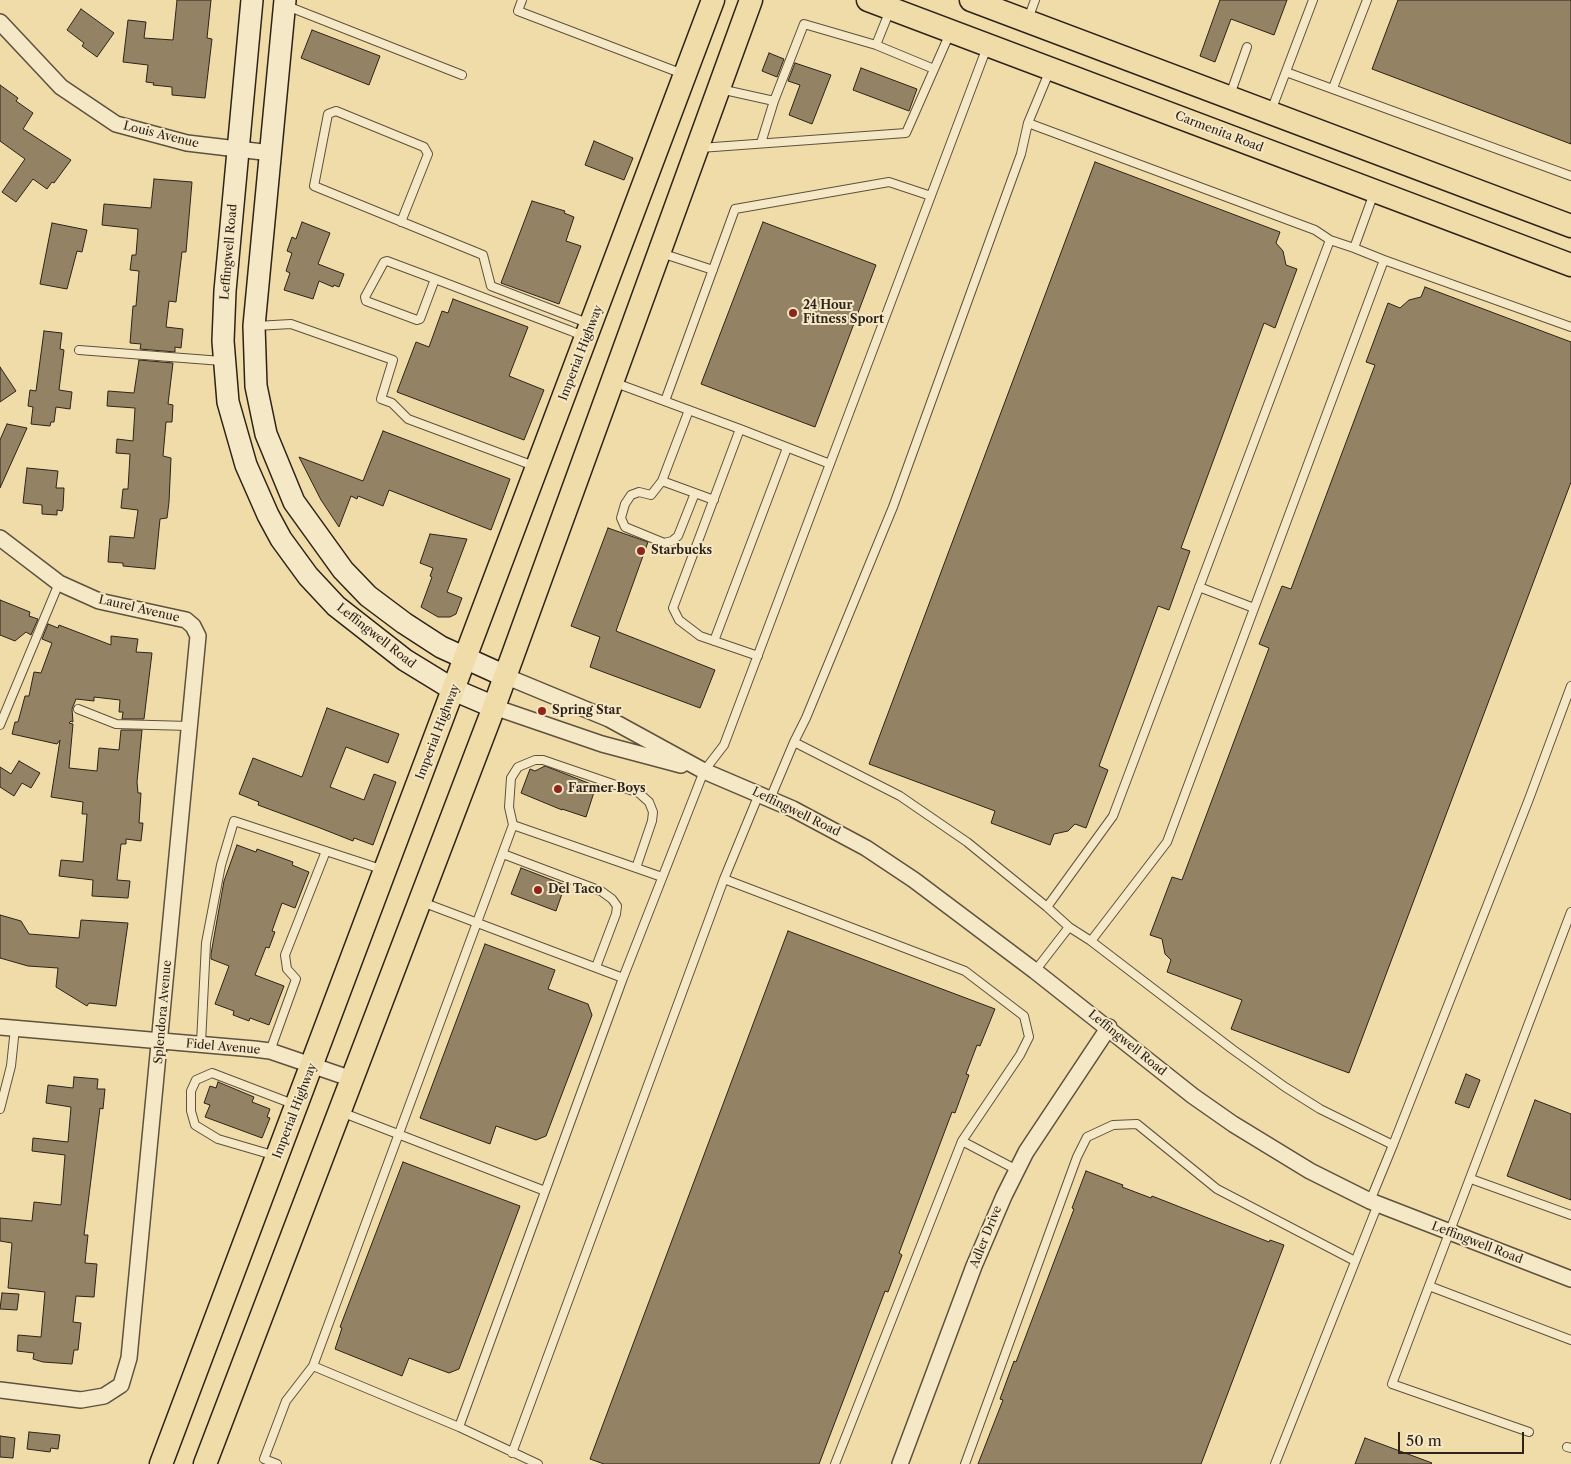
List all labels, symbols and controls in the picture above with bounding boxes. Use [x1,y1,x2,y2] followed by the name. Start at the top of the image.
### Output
[1173,109,1265,155] street label: Carmenita Road
[122,119,200,151] street label: Louis Avenue
[218,203,240,301] street label: Leffingwell Road
[803,299,884,327] place label: 24 Hour Fitness Sport
[556,303,606,403] street label: Imperial Highway
[787,307,799,319] marker: 24 Hour Fitness Sport
[651,544,712,558] place label: Starbucks
[635,545,647,557] marker: Starbucks
[97,593,181,625] street label: Laurel Avenue
[334,601,418,671] street label: Leffingwell Road
[413,682,463,782] street label: Imperial Highway
[552,704,621,718] place label: Spring Star
[536,705,548,717] marker: Spring Star
[568,782,646,796] place label: Farmer Boys
[552,783,564,795] marker: Farmer Boys
[750,784,842,840] street label: Leffingwell Road
[548,883,602,897] place label: Del Taco
[532,884,544,896] marker: Del Taco
[151,959,175,1065] street label: Splendora Avenue
[1085,1007,1169,1079] street label: Leffingwell Road
[185,1037,261,1057] street label: Fidel Avenue
[270,1061,320,1161] street label: Imperial Highway
[967,1204,1005,1270] street label: Adler Drive
[1429,1219,1525,1267] street label: Leffingwell Road
[1401,1422,1527,1454] scale bar
[1406,1431,1442,1450] text: 50 m

